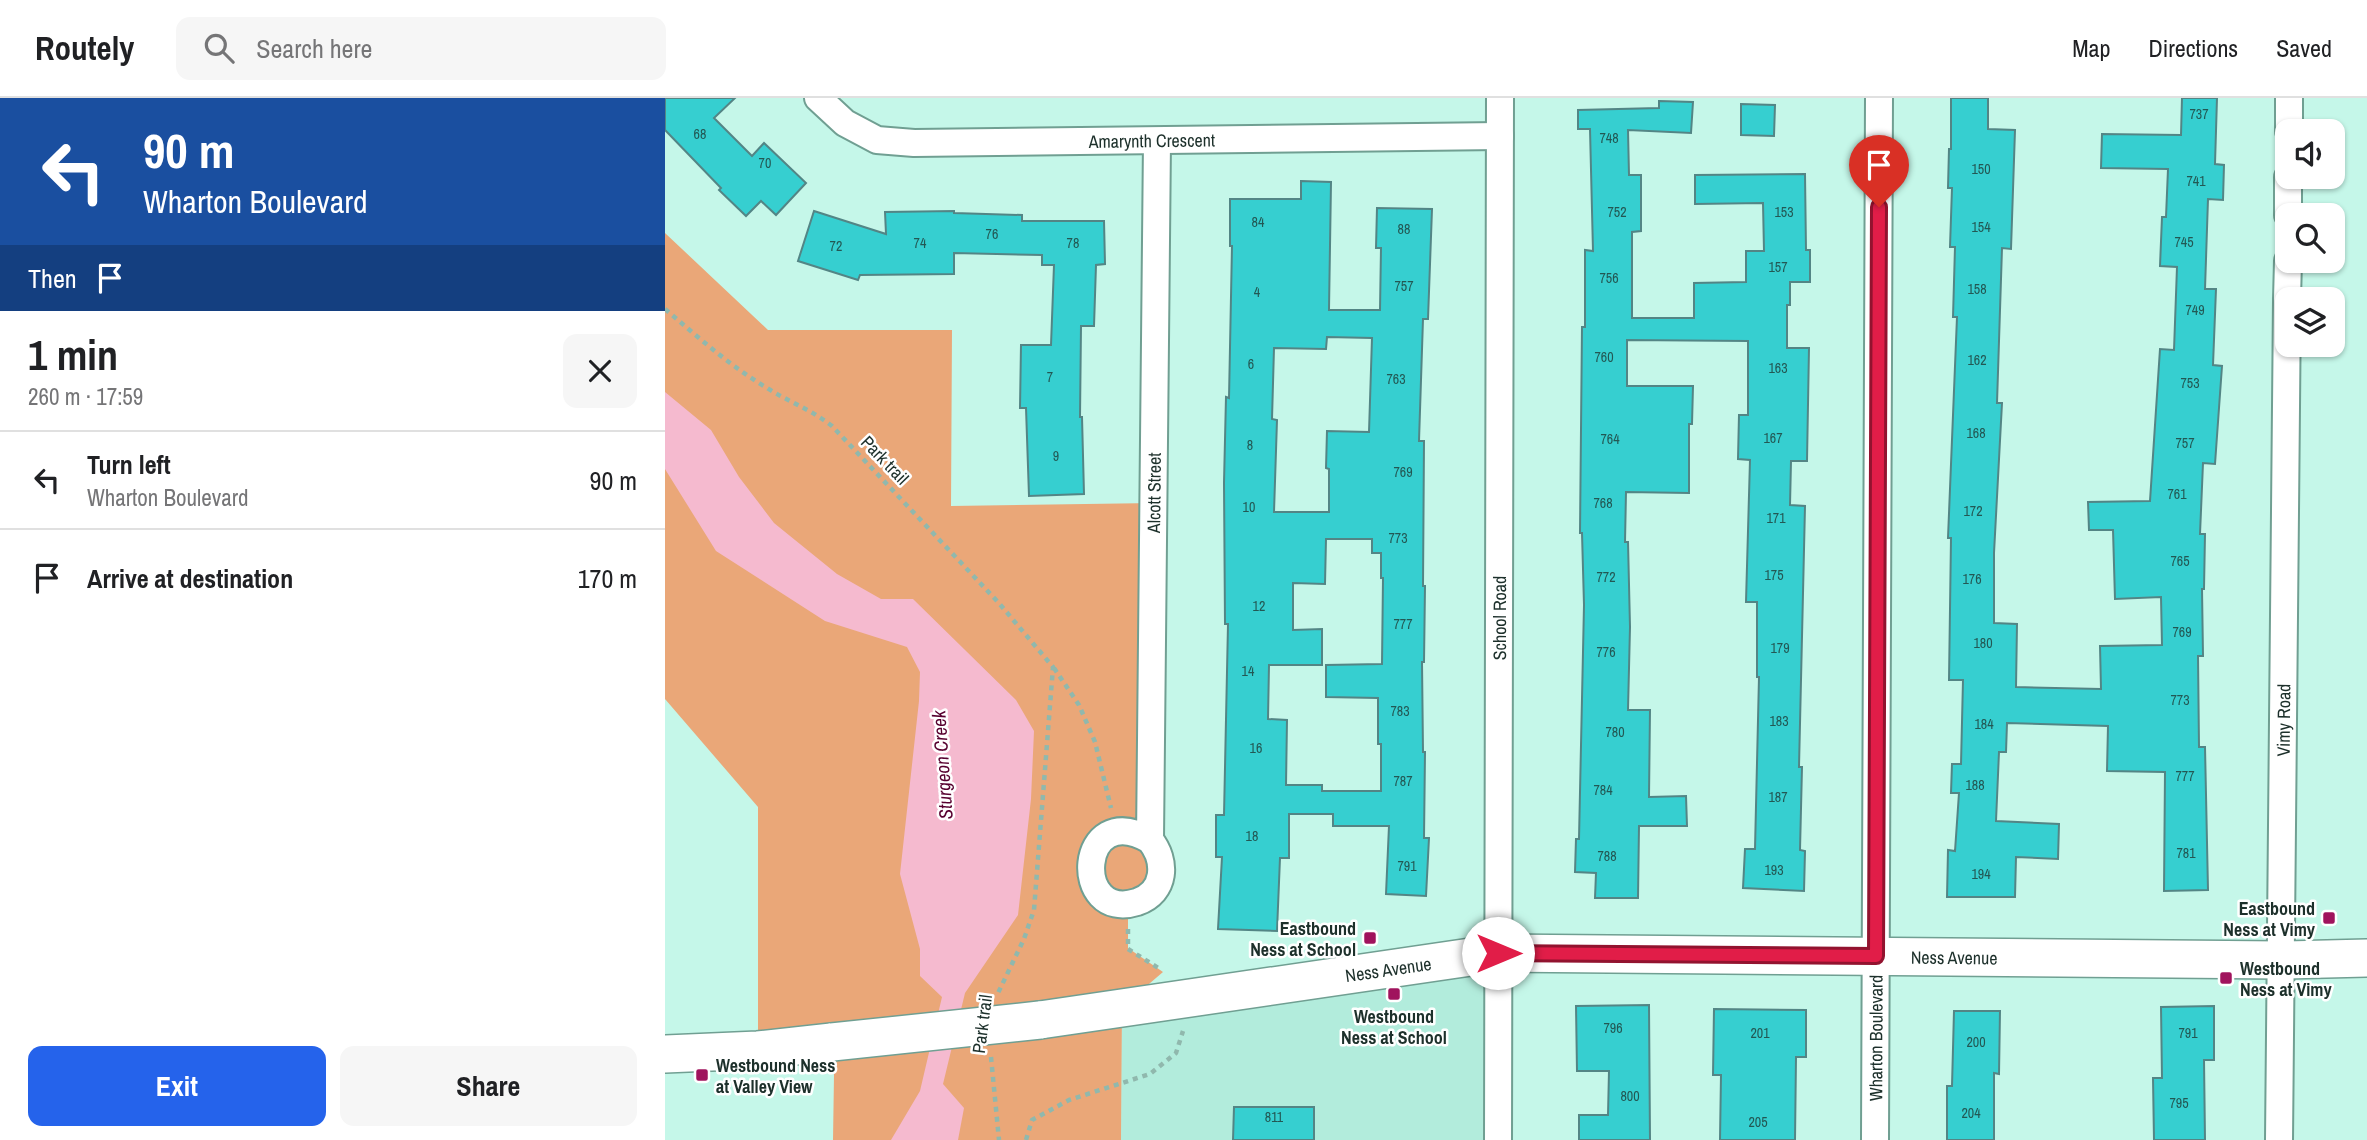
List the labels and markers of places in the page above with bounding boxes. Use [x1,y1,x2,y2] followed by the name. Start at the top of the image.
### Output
[1849,135,1909,207] pin
[2223,896,2316,942] place label: Eastbound Ness at Vimy
[2321,910,2337,926] marker: Eastbound Ness at Vimy
[1250,916,1356,962] place label: Eastbound Ness at School
[1362,930,1378,946] marker: Eastbound Ness at School
[2240,956,2332,1002] place label: Westbound Ness at Vimy
[2218,970,2234,986] marker: Westbound Ness at Vimy
[1386,986,1402,1002] marker: Westbound Ness at School
[1341,1004,1447,1050] place label: Westbound Ness at School
[716,1053,835,1099] place label: Westbound Ness at Valley View
[694,1067,710,1083] marker: Westbound Ness at Valley View

